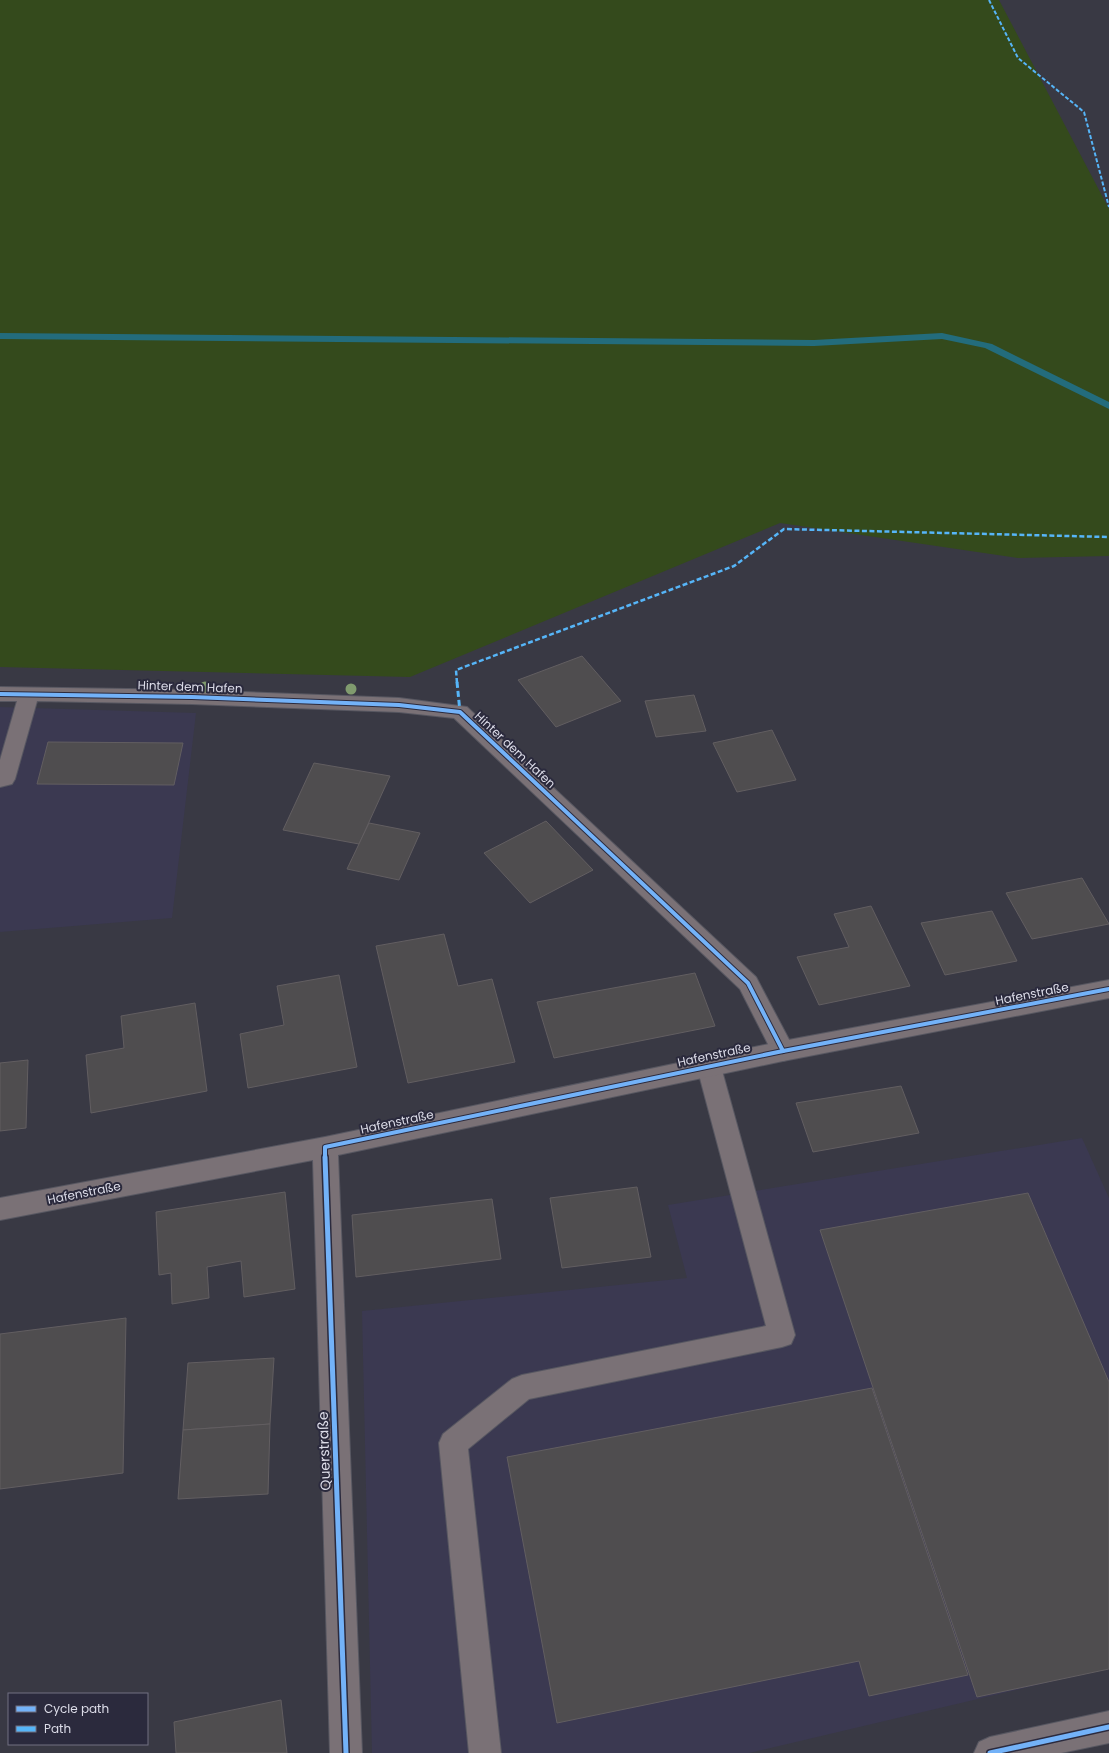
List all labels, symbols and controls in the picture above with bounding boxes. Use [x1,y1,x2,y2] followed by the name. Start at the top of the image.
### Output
[137,676,243,697] street label: Hinter dem Hafen
[471,708,560,792] street label: Hinter dem Hafen
[994,978,1070,1009] street label: Hafenstraße
[676,1038,752,1071] street label: Hafenstraße
[359,1105,435,1138] street label: Hafenstraße
[46,1177,122,1208] street label: Hafenstraße
[313,1411,335,1491] street label: Querstraße
[8,1693,148,1745] legend
[44,1700,109,1717] text: Cycle path
[44,1720,71,1737] text: Path

